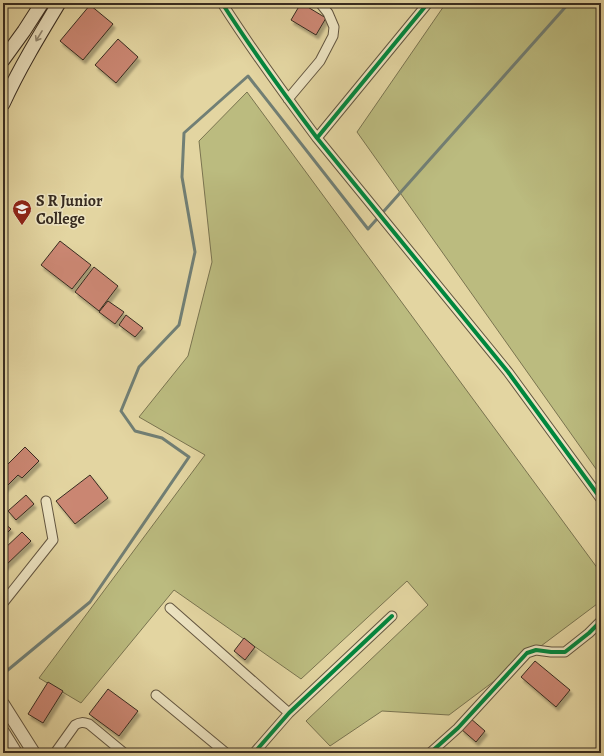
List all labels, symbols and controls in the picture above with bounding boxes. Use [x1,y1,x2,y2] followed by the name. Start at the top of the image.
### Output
[34,30,42,42] one-way arrow
[36,190,103,230] place label: S R Junior College
[11,198,33,226] school or university icon: S R Junior College

